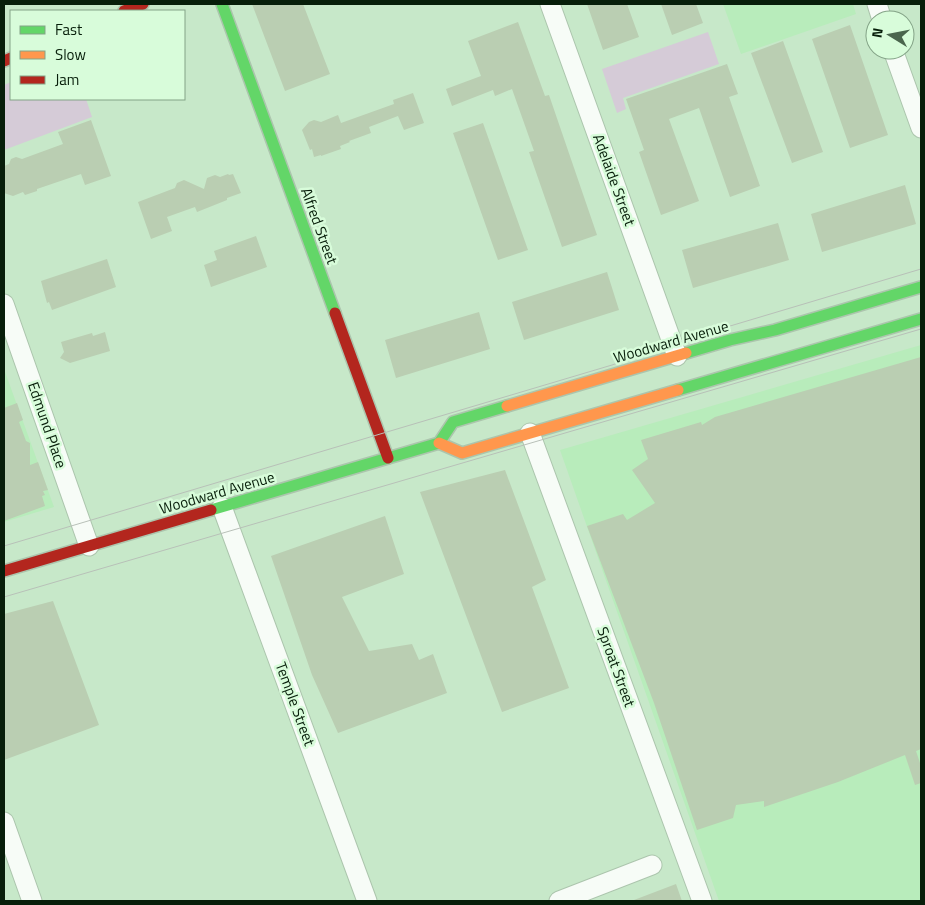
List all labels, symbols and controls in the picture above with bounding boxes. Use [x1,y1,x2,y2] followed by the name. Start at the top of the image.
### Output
[10,10,185,100] legend
[865,10,915,60] north arrow
[55,18,83,41] text: Fast
[866,26,888,39] text: N
[55,43,86,66] text: Slow
[55,68,79,91] text: Jam
[587,131,642,230] street label: Adelaide Street
[295,184,344,268] street label: Alfred Street
[611,314,731,369] street label: Woodward Avenue
[22,379,73,471] street label: Edmund Place
[157,465,277,520] street label: Woodward Avenue
[591,624,642,711] street label: Sproat Street
[270,659,321,750] street label: Temple Street

